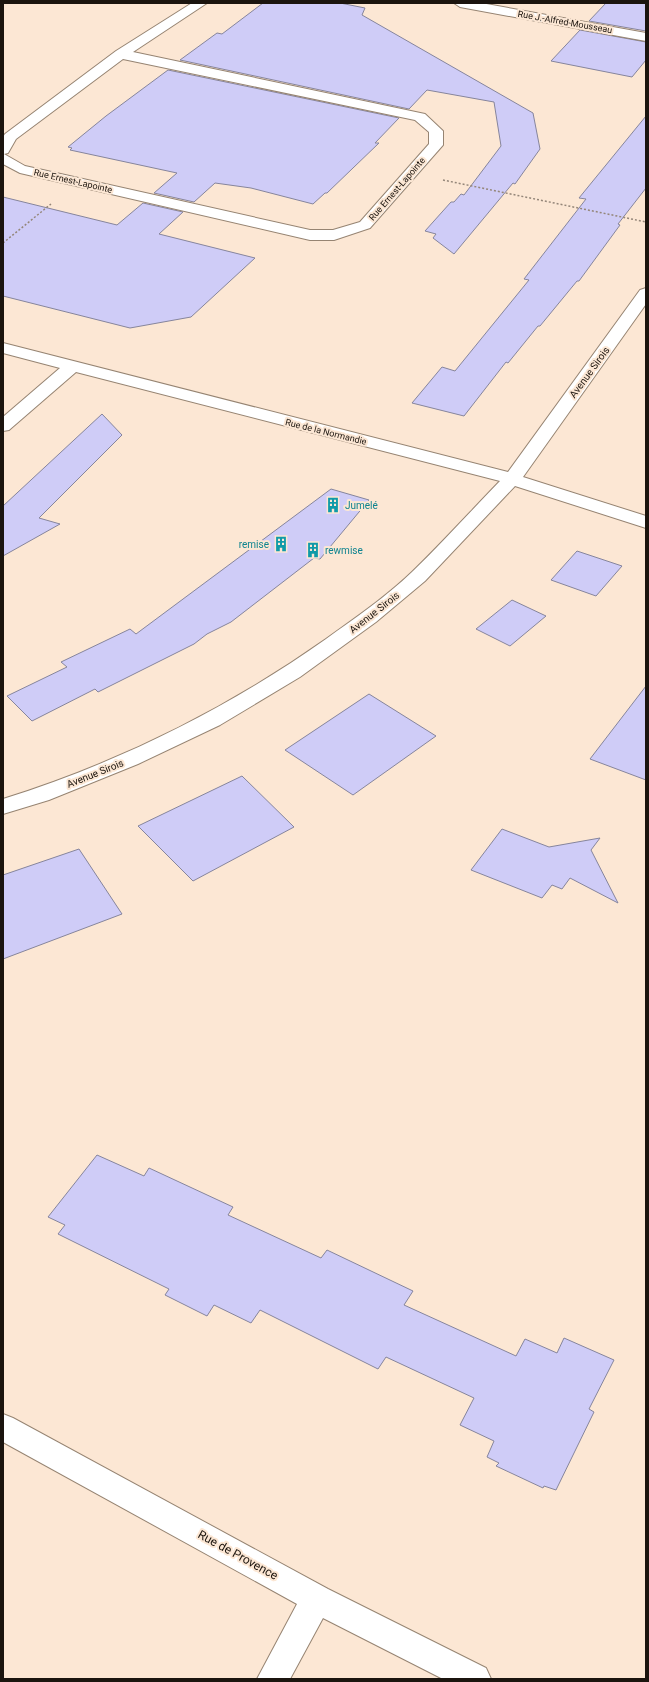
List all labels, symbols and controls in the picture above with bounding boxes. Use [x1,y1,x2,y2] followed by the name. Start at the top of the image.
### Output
[517,9,613,35] street label: Rue J.-Alfred-Mousseau
[367,155,427,223] street label: Rue Ernest-Lapointe
[33,167,113,195] street label: Rue Ernest-Lapointe
[567,345,612,400] street label: Avenue Sirois
[284,417,368,447] street label: Rue de la Normandie
[324,496,342,514] building icon: Jumelé
[345,500,378,511] place label: Jumelé
[272,535,290,553] building icon: remise
[239,539,269,550] place label: remise
[304,541,322,559] building icon: rewmise
[325,545,363,556] place label: rewmise
[347,590,401,635] street label: Avenue Sirois
[65,757,125,790] street label: Avenue Sirois
[196,1527,280,1583] street label: Rue de Provence

